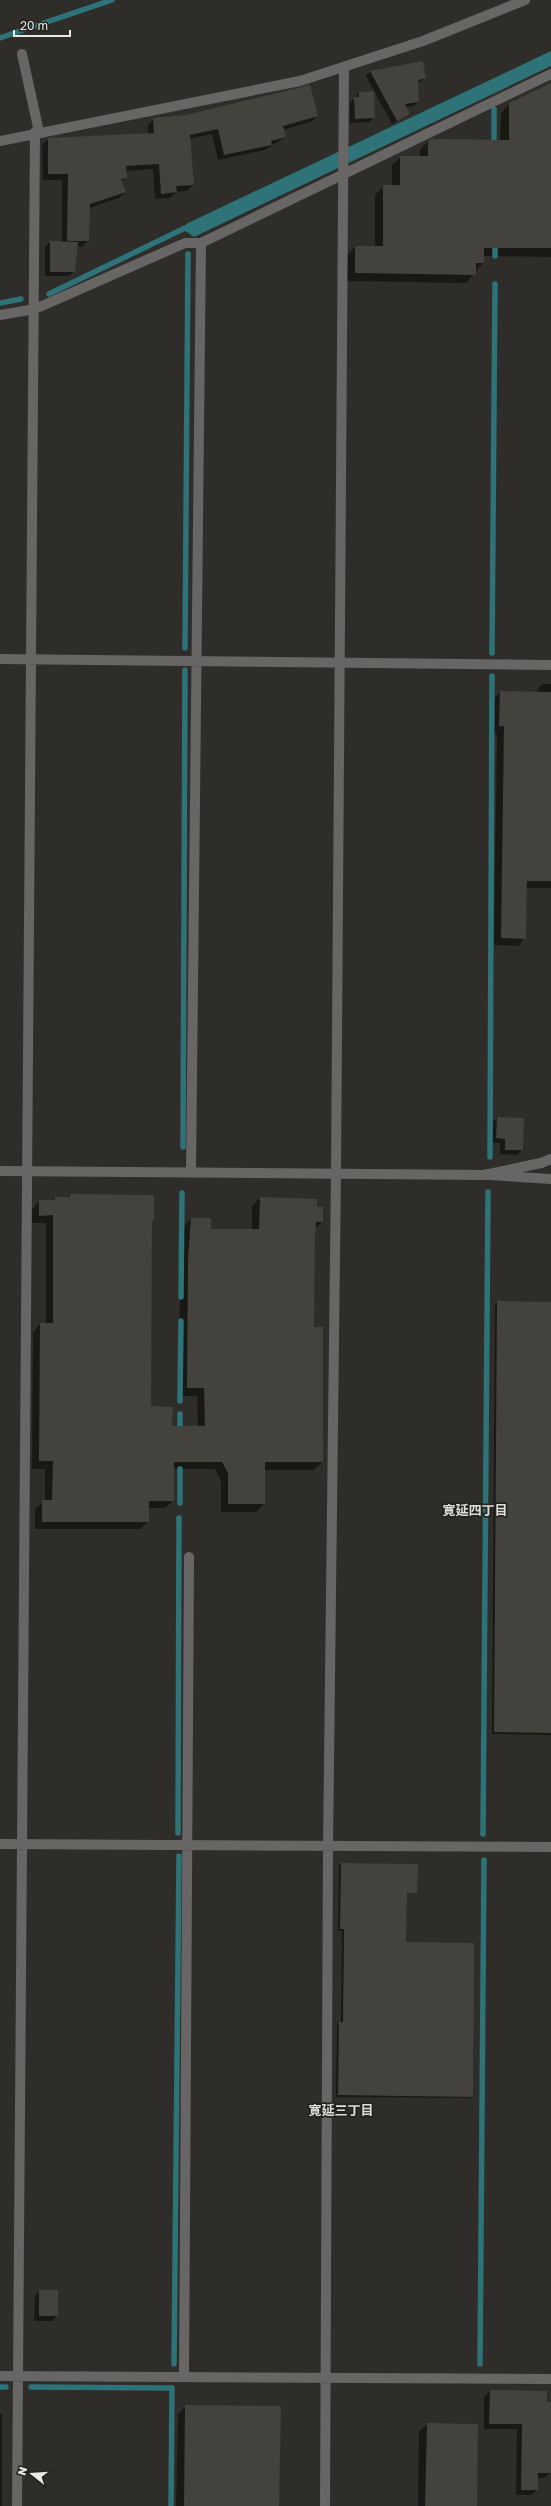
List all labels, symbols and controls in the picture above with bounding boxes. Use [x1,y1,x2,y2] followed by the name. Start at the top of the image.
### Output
[14,12,70,38] scale bar
[20,18,48,33] text: 20 m
[442,1502,508,1518] district label: 寛延四丁目
[308,2102,374,2118] district label: 寛延三丁目
[12,2454,52,2494] north arrow
[15,2465,29,2477] text: N

